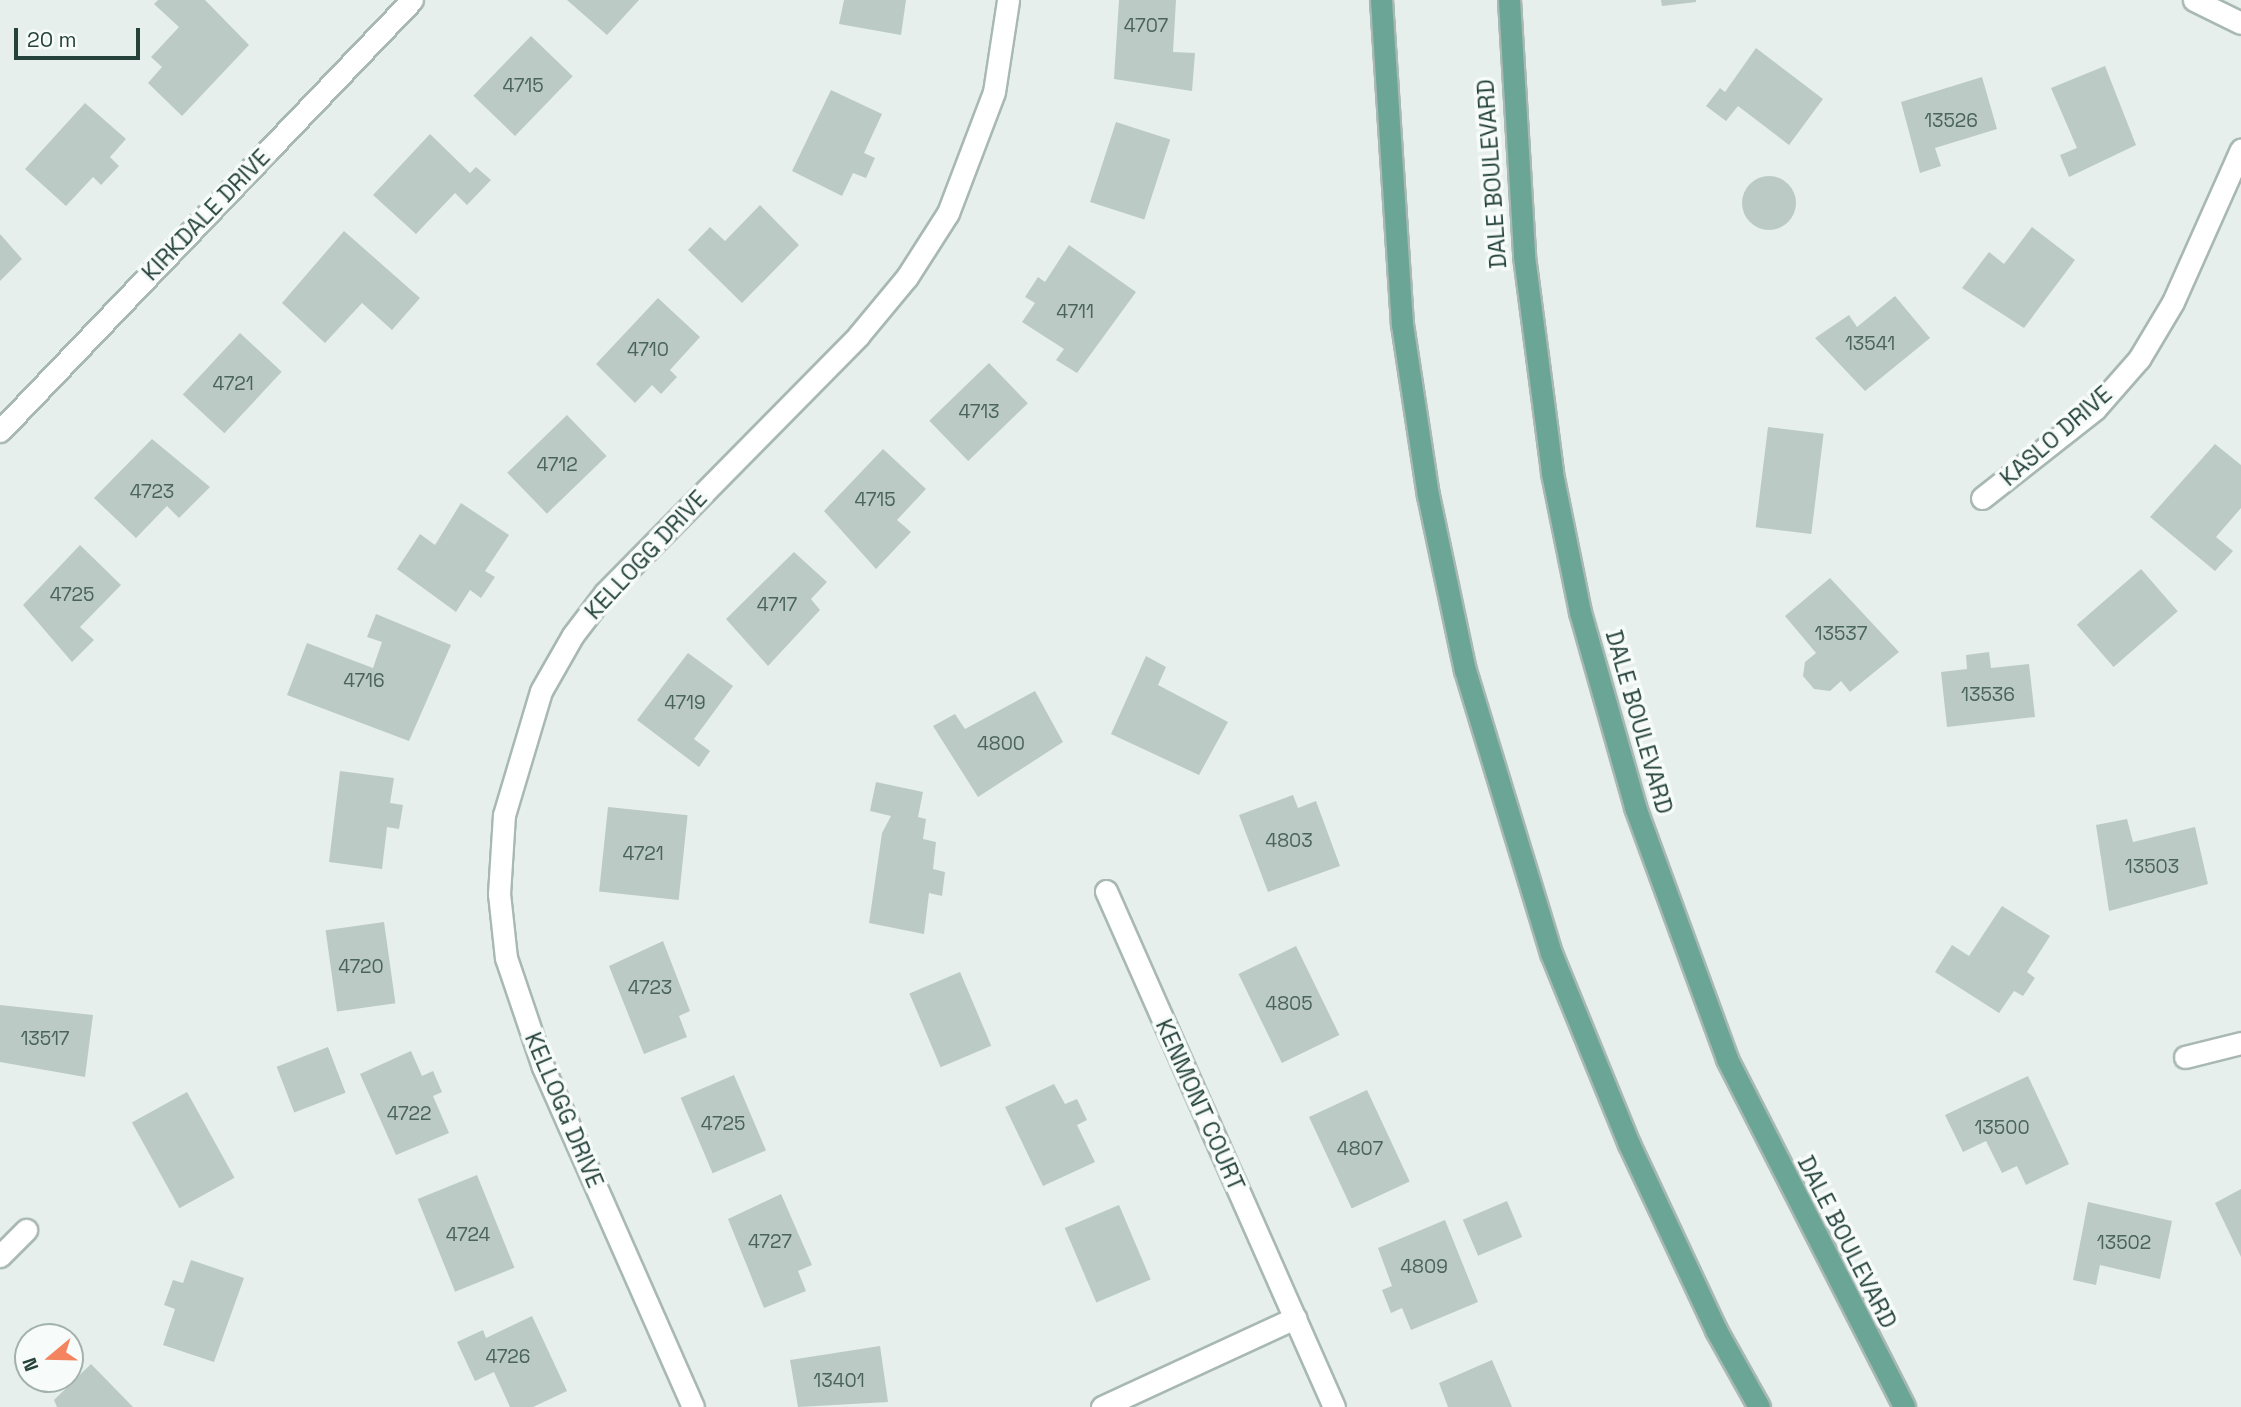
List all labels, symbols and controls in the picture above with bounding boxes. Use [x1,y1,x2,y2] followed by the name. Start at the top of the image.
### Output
[18,14,144,58] scale bar
[1124,15,1168,37] house number: 4707
[27,26,77,53] text: 20 m
[502,75,544,97] house number: 4715
[1472,78,1512,270] street label: DALE BOULEVARD
[1924,110,1978,132] house number: 13526
[136,144,276,286] street label: KIRKDALE DRIVE
[1056,301,1094,323] house number: 4711
[1845,333,1895,355] house number: 13541
[627,339,669,361] house number: 4710
[212,373,254,395] house number: 4721
[1995,380,2117,492] street label: KASLO DRIVE
[958,401,1000,423] house number: 4713
[536,454,578,476] house number: 4712
[130,481,174,503] house number: 4723
[579,485,713,625] street label: KELLOGG DRIVE
[854,489,896,511] house number: 4715
[50,584,94,606] house number: 4725
[757,594,797,616] house number: 4717
[1815,623,1867,645] house number: 13537
[1600,627,1678,817] street label: DALE BOULEVARD
[343,670,385,692] house number: 4716
[1961,684,2015,706] house number: 13536
[664,692,706,714] house number: 4719
[977,733,1025,755] house number: 4800
[1265,830,1313,852] house number: 4803
[622,843,664,865] house number: 4721
[2125,856,2179,878] house number: 13503
[338,956,384,978] house number: 4720
[628,977,672,999] house number: 4723
[1265,993,1313,1015] house number: 4805
[1150,1015,1250,1195] street label: KENMONT COURT
[20,1028,70,1050] house number: 13517
[519,1028,609,1192] street label: KELLOGG DRIVE
[387,1103,431,1125] house number: 4722
[701,1113,745,1135] house number: 4725
[1974,1117,2030,1139] house number: 13500
[1337,1138,1383,1160] house number: 4807
[1792,1151,1902,1333] street label: DALE BOULEVARD
[446,1224,490,1246] house number: 4724
[748,1231,792,1253] house number: 4727
[2097,1232,2151,1254] house number: 13502
[1400,1256,1448,1278] house number: 4809
[14,1323,84,1393] north arrow
[486,1346,530,1368] house number: 4726
[17,1354,44,1374] text: N
[813,1370,865,1392] house number: 13401

